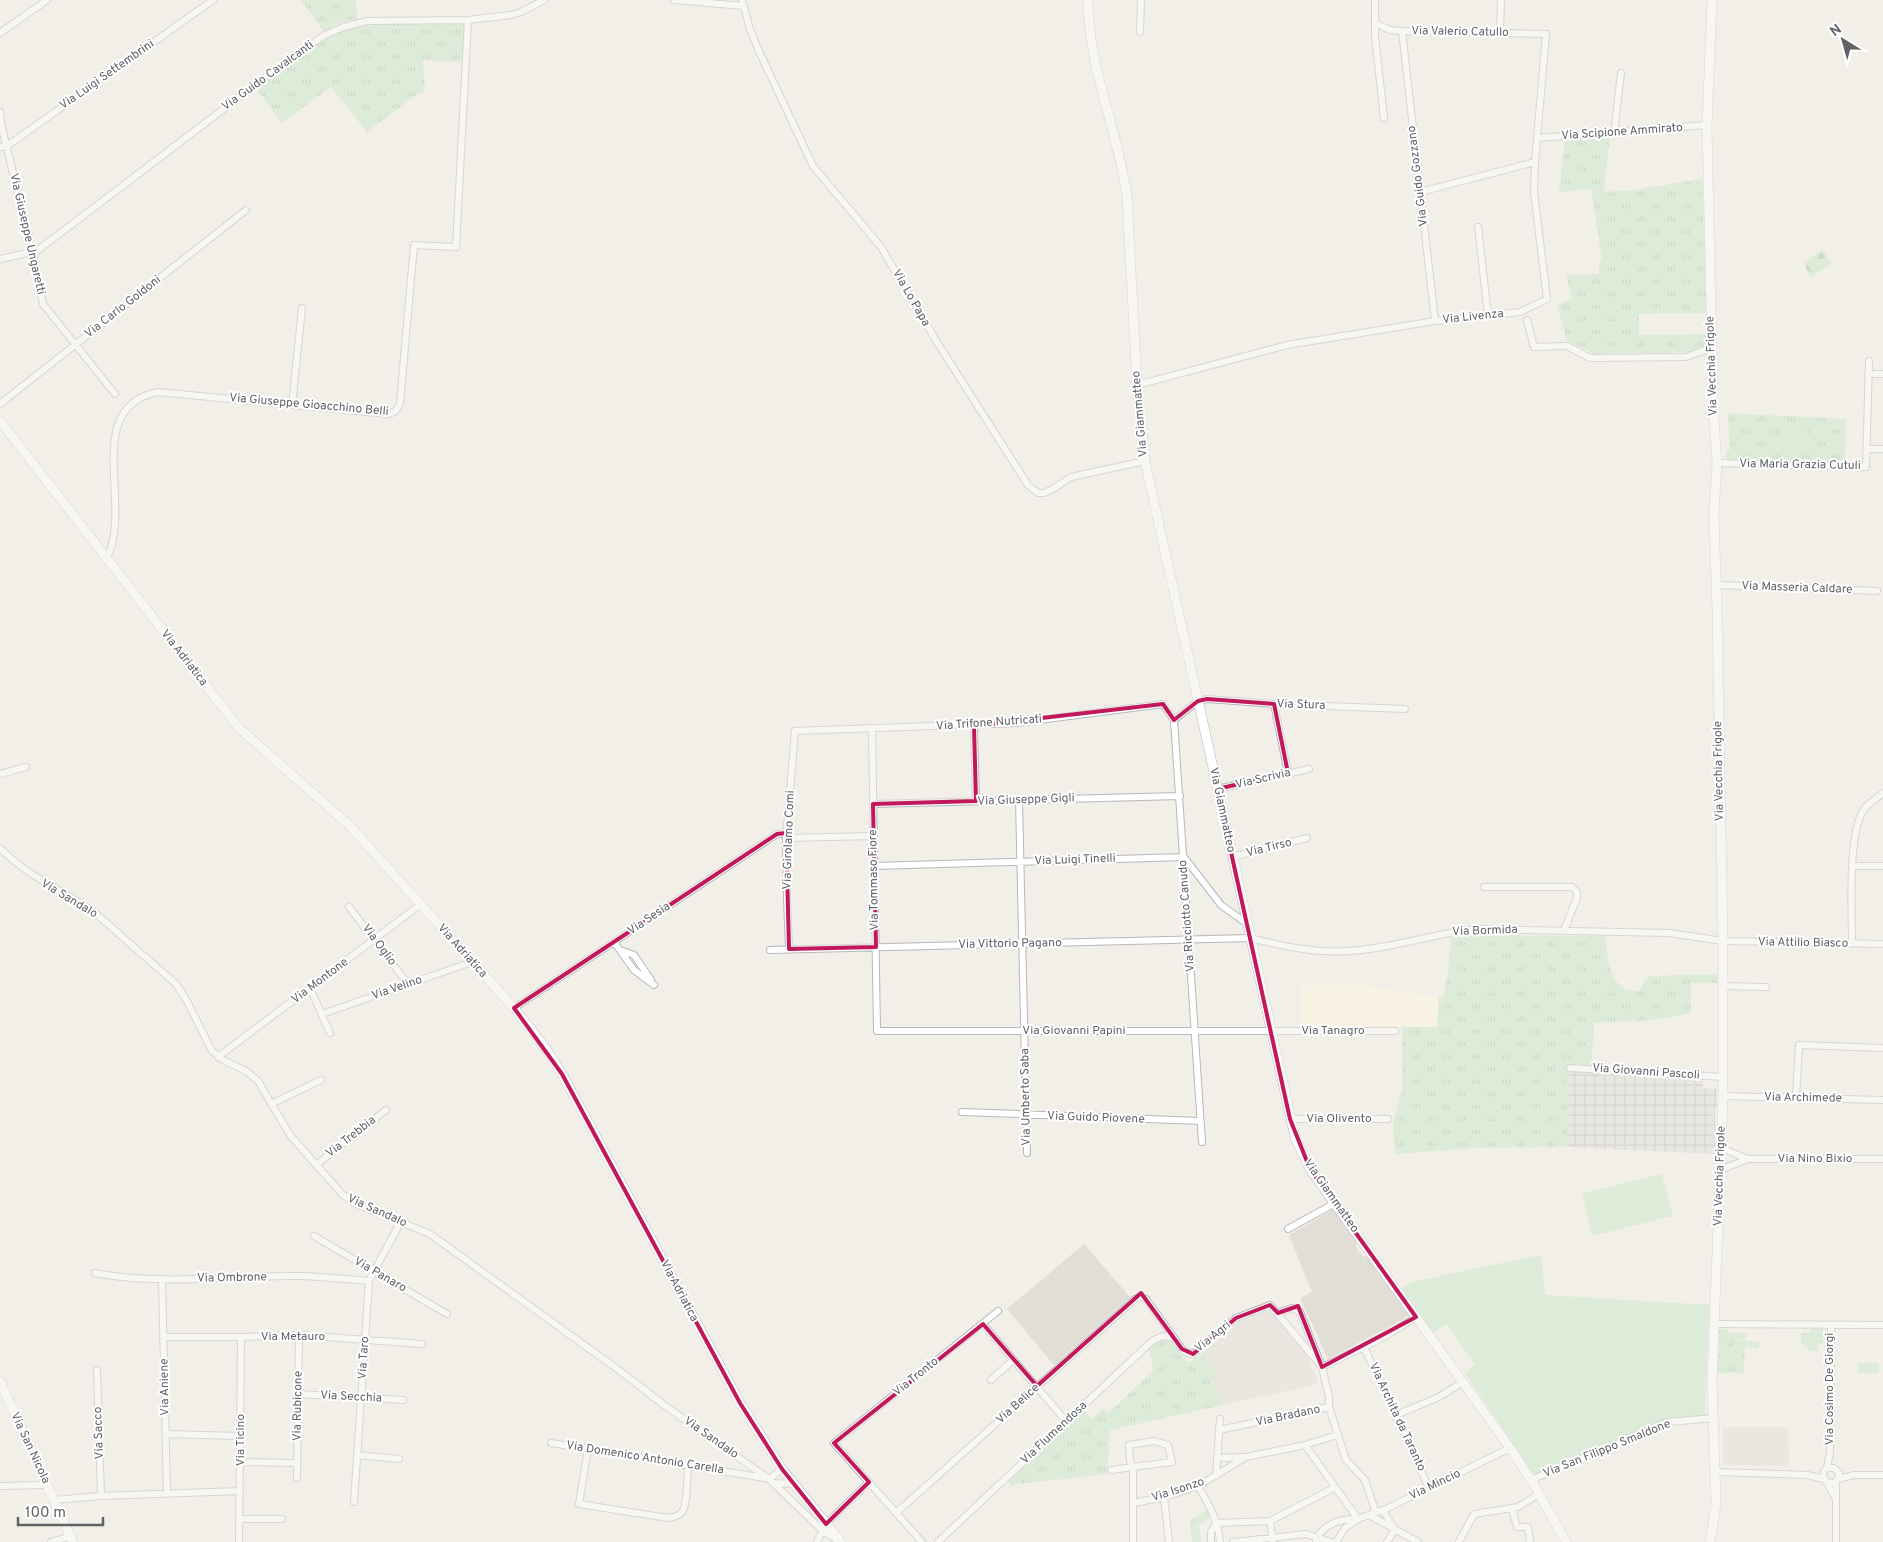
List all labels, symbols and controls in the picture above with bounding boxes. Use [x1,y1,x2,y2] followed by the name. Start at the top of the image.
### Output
[1818,15,1868,65] north arrow
[1827,21,1845,41] text: N
[1411,23,1509,41] street label: Via Valerio Catullo
[56,36,158,114] street label: Via Luigi Settembrini
[219,37,317,115] street label: Via Guido Cavalcanti
[1561,120,1683,144] street label: Via Scipione Ammirato
[1404,124,1432,227] street label: Via Guido Gozzano
[5,172,49,296] street label: Via Giuseppe Ungaretti
[888,267,934,329] street label: Via Lo Papa
[82,272,164,342] street label: Via Carlo Goldoni
[1442,306,1504,328] street label: Via Livenza
[1702,316,1722,416] street label: Via Vecchia Frigole
[1128,370,1152,458] street label: Via Giammatteo
[229,390,389,420] street label: Via Giuseppe Gioacchino Belli
[1739,456,1861,474] street label: Via Maria Grazia Cutuli
[1741,578,1853,598] street label: Via Masseria Caldare
[157,626,211,690] street label: Via Adriatica
[1276,696,1326,714] street label: Via Stura
[936,711,1042,735] street label: Via Trifone Nutricati
[1710,721,1728,821] street label: Via Vecchia Frigole
[1234,765,1292,793] street label: Via Scrivia
[1205,766,1239,854] street label: Via Giammatteo
[779,790,799,890] street label: Via Girolamo Comi
[977,790,1075,810] street label: Via Giuseppe Gigli
[865,829,883,931] street label: Via Tommaso Fiore
[1245,835,1294,861] street label: Via Tirso
[1034,851,1116,869] street label: Via Luigi Tinelli
[1175,859,1199,973] street label: Via Ricciotto Canudo
[38,876,101,922] street label: Via Sandalo
[625,899,673,939] street label: Via Sesia
[358,921,400,969] street label: Via Oglio
[433,921,491,981] street label: Via Adriatica
[1452,922,1518,940] street label: Via Bormida
[1758,934,1849,952] street label: Via Attilio Biasco
[958,935,1062,953] street label: Via Vittorio Pagano
[288,954,352,1008] street label: Via Montone
[370,972,425,1004] street label: Via Velino
[1022,1023,1126,1039] street label: Via Giovanni Papini
[1301,1023,1365,1039] street label: Via Tanagro
[1017,1048,1035,1146] street label: Via Umberto Saba
[1592,1060,1700,1084] street label: Via Giovanni Pascoli
[1764,1089,1842,1107] street label: Via Archimede
[1047,1108,1145,1128] street label: Via Guido Piovene
[1306,1111,1372,1127] street label: Via Olivento
[323,1112,379,1162] street label: Via Trebbia
[1710,1126,1730,1226] street label: Via Vecchia Frigole
[1778,1151,1853,1167] street label: Via Nino Bixio
[1300,1156,1363,1236] street label: Via Giammatteo
[345,1191,410,1231] street label: Via Sandalo
[351,1254,409,1297] street label: Via Panaro
[656,1257,702,1325] street label: Via Adriatica
[197,1269,267,1287] street label: Via Ombrone
[1192,1318,1234,1356] street label: Via Agri
[261,1329,326,1345] street label: Via Metauro
[1822,1333,1838,1445] street label: Via Cosimo De Giorgi
[355,1336,374,1380] street label: Via Taro
[890,1354,942,1400] street label: Via Tronto
[156,1358,174,1416] street label: Via Aniene
[1365,1360,1429,1474] street label: Via Archita da Taranto
[289,1371,307,1441] street label: Via Rubicone
[993,1380,1043,1428] street label: Via Belice
[320,1387,382,1407] street label: Via Secchia
[1017,1398,1091,1468] street label: Via Flumendosa
[1254,1401,1322,1431] street label: Via Bradano
[90,1406,108,1460] street label: Via Sacco
[6,1410,54,1486] street label: Via San Nicola
[680,1413,742,1463] street label: Via Sandalo
[233,1414,249,1466] street label: Via Ticino
[1541,1416,1673,1482] street label: Via San Filippo Smaldone
[565,1438,725,1478] street label: Via Domenico Antonio Carella
[1407,1466,1464,1504] street label: Via Mincio
[1150,1474,1207,1506] street label: Via Isonzo
[18,1494,102,1526] scale bar
[25,1504,66,1523] text: 100 m

